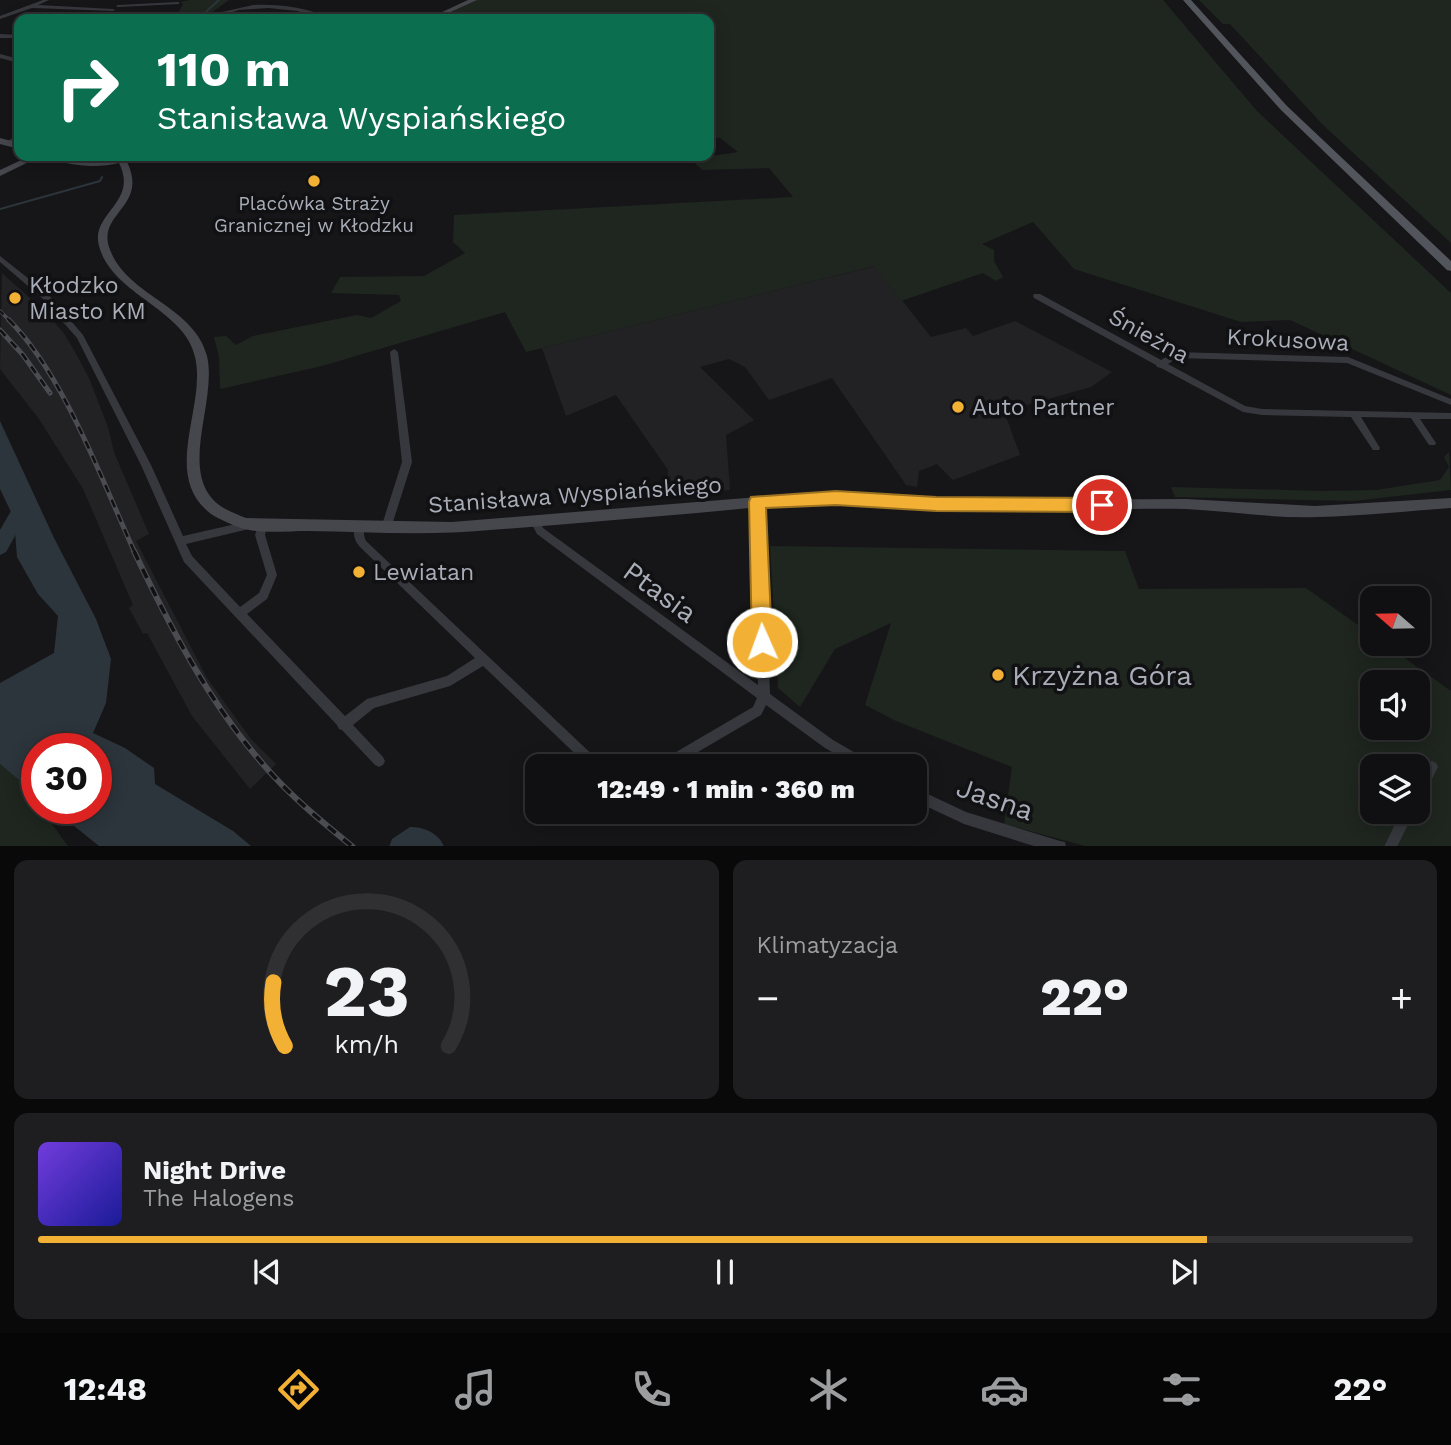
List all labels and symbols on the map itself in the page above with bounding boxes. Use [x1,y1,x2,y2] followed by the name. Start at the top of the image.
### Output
[306,173,322,189] marker: Placówka Straży Granicznej w Kłodzku
[214,192,414,237] place label: Placówka Straży Granicznej w Kłodzku
[29,272,146,325] place label: Kłodzko Miasto KM
[7,290,23,306] marker: Kłodzko Miasto KM
[1104,302,1194,369] street label: Śnieżna
[1226,323,1350,357] street label: Krokusowa
[972,394,1115,421] place label: Auto Partner
[950,399,966,415] marker: Auto Partner
[427,471,723,519] street label: Stanisława Wyspiańskiego
[1072,475,1132,535] pin
[617,554,703,630] street label: Ptasia
[373,559,474,586] place label: Lewiatan
[351,564,367,580] marker: Lewiatan
[1360,586,1430,656] north arrow
[725,605,799,679] position arrow
[1012,659,1192,692] place label: Krzyżna Góra
[990,667,1006,683] marker: Krzyżna Góra
[21,733,112,824] speed limit sign: 30
[952,771,1038,828] street label: Jasna

